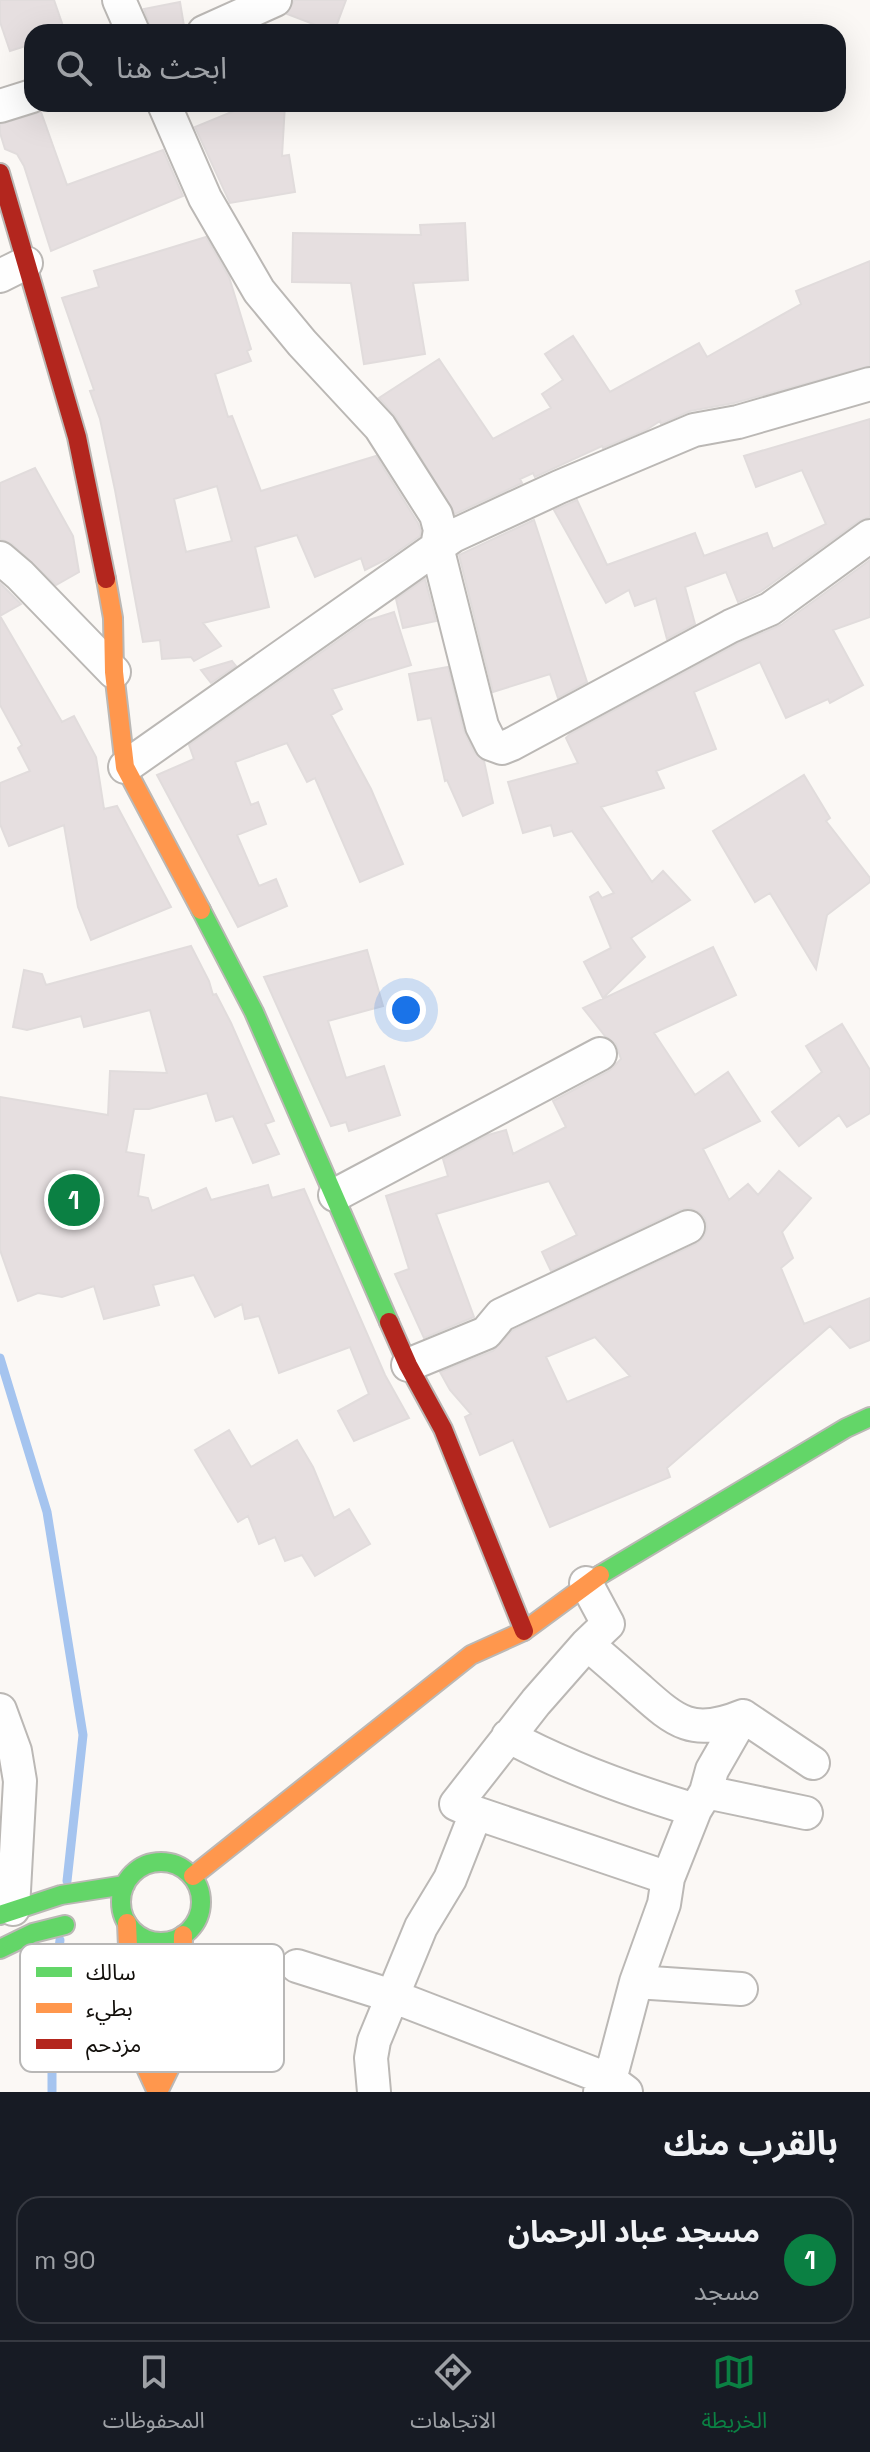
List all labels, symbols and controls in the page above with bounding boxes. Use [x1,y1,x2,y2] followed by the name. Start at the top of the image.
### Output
[24,24,846,112] search box
[52,46,96,90] icon: search
[116,48,227,87] text: ابحث هنا
[386,990,426,1030] your location
[48,1170,100,1230] pin: 1
[20,1944,284,2072] legend
[86,1958,136,1986] text: سالك
[86,1994,133,2025] text: بطيء
[86,2030,141,2061] text: مزدحم
[664,2122,838,2165] text: بالقرب منك
[508,2212,760,2251] text: مسجد عباد الرحمان
[34,2243,96,2277] text: 90 m
[804,2243,816,2277] text: 1
[694,2274,760,2308] text: مسجد
[103,2350,205,2444] tab: المحفوظات
[410,2350,496,2444] tab: الاتجاهات
[701,2350,767,2444] tab: الخريطة

